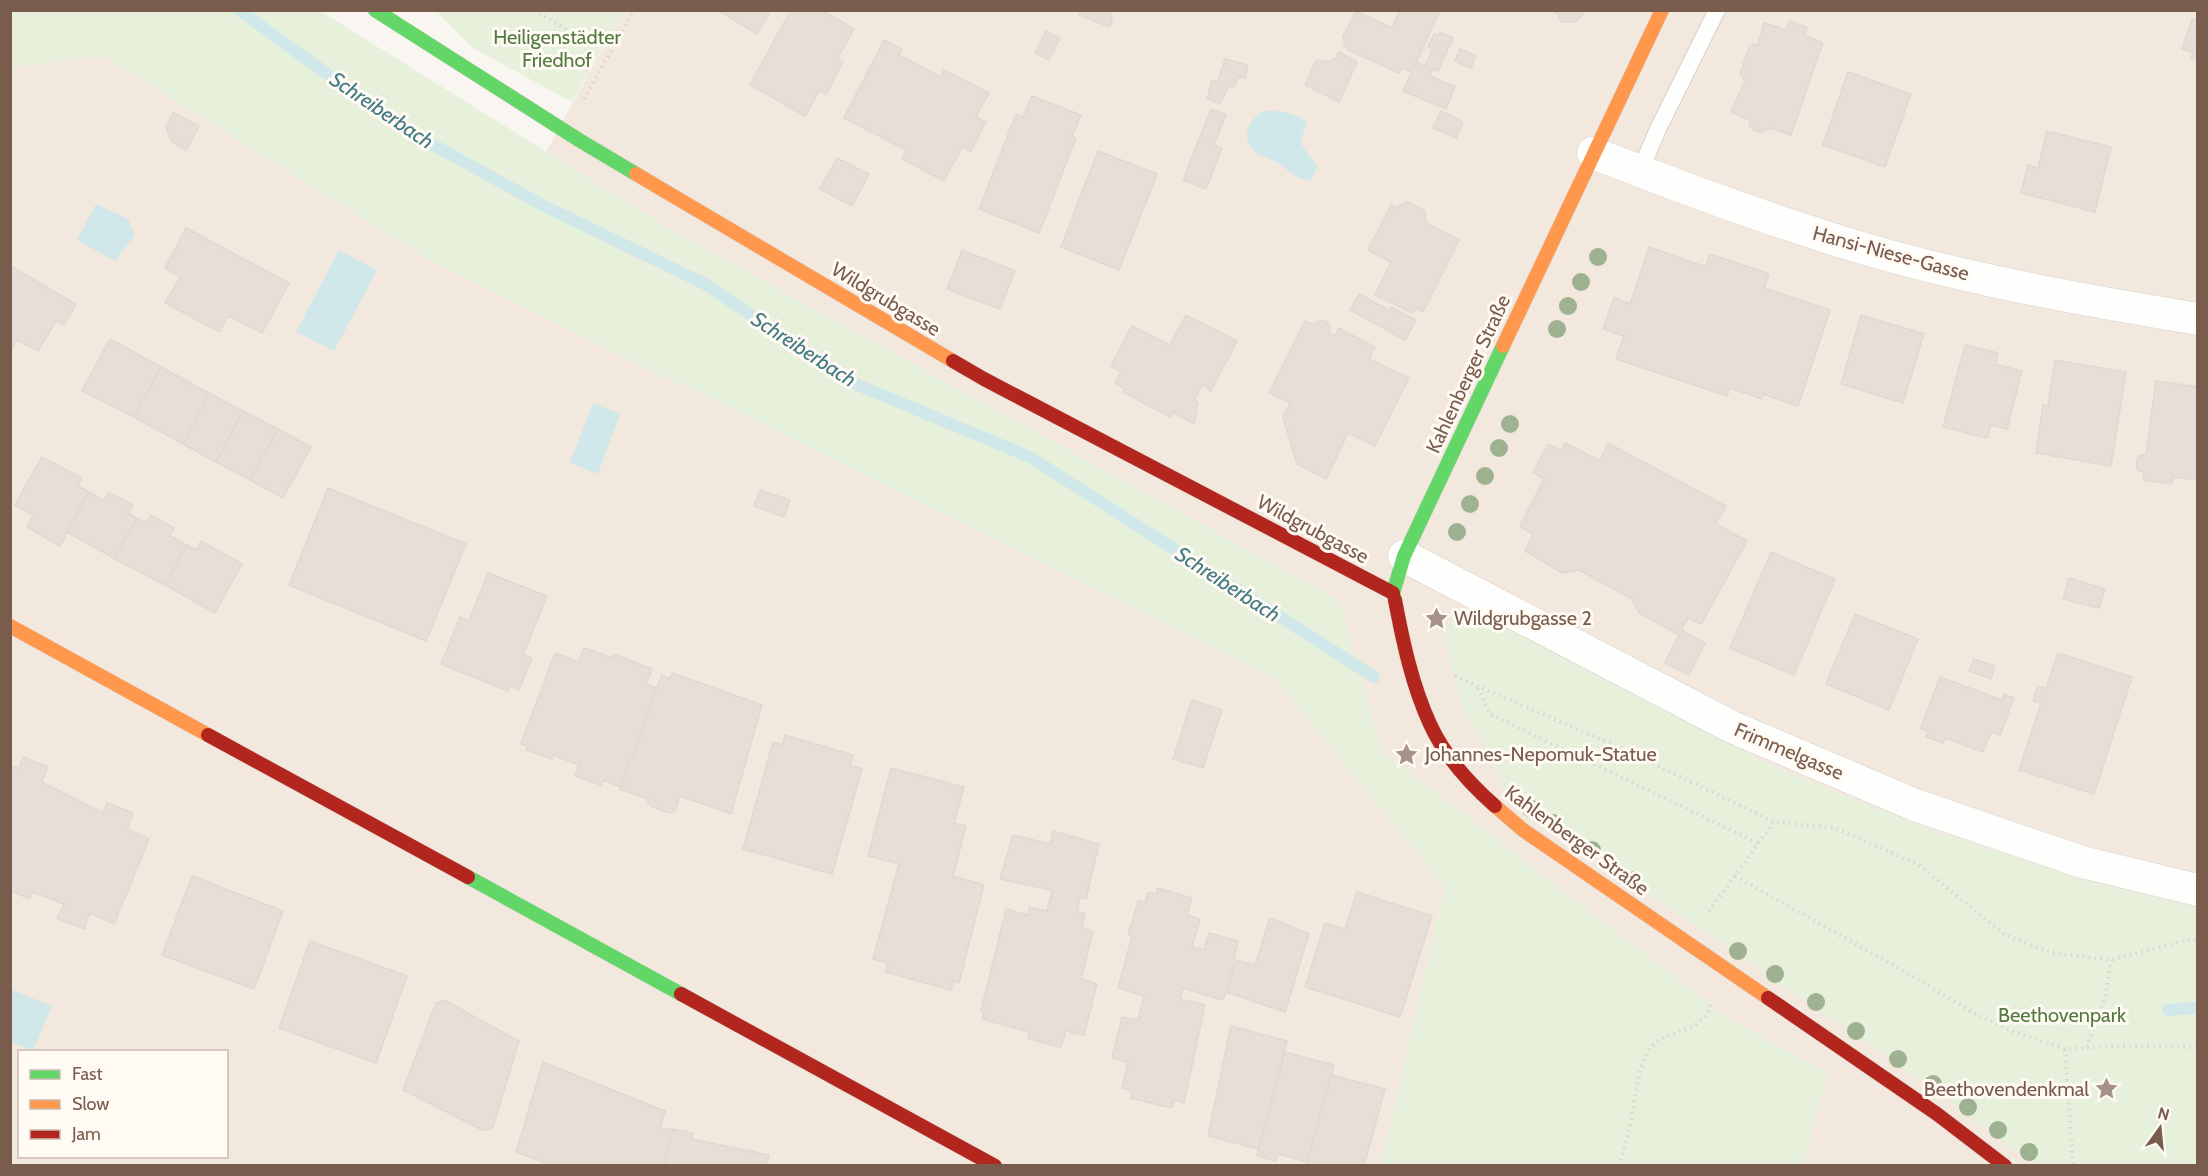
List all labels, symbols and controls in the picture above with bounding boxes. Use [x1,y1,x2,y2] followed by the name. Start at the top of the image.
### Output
[493,25,621,72] park label: Heiligenstädter Friedhof
[325,66,439,154] water label: Schreiberbach
[1810,221,1972,285] street label: Hansi-Niese-Gasse
[827,257,945,341] street label: Wildgrubgasse
[1421,291,1515,457] street label: Kahlenberger Straße
[747,306,861,392] water label: Schreiberbach
[1253,490,1373,568] street label: Wildgrubgasse
[1171,541,1285,627] water label: Schreiberbach
[1423,605,1449,631] place icon: Wildgrubgasse 2
[1454,606,1592,630] place label: Wildgrubgasse 2
[1731,717,1847,785] street label: Frimmelgasse
[1394,741,1420,767] place icon: Johannes-Nepomuk-Statue
[1424,742,1657,766] place label: Johannes-Nepomuk-Statue
[1500,780,1654,900] street label: Kahlenberger Straße
[1998,1003,2126,1027] park label: Beethovenpark
[18,1050,228,1158] legend
[72,1063,103,1085] text: Fast
[2094,1076,2120,1102] place icon: Beethovendenkmal
[1924,1077,2089,1101] place label: Beethovendenkmal
[72,1093,109,1115] text: Slow
[2130,1098,2190,1158] north arrow
[2156,1103,2172,1125] text: N
[71,1123,101,1145] text: Jam

